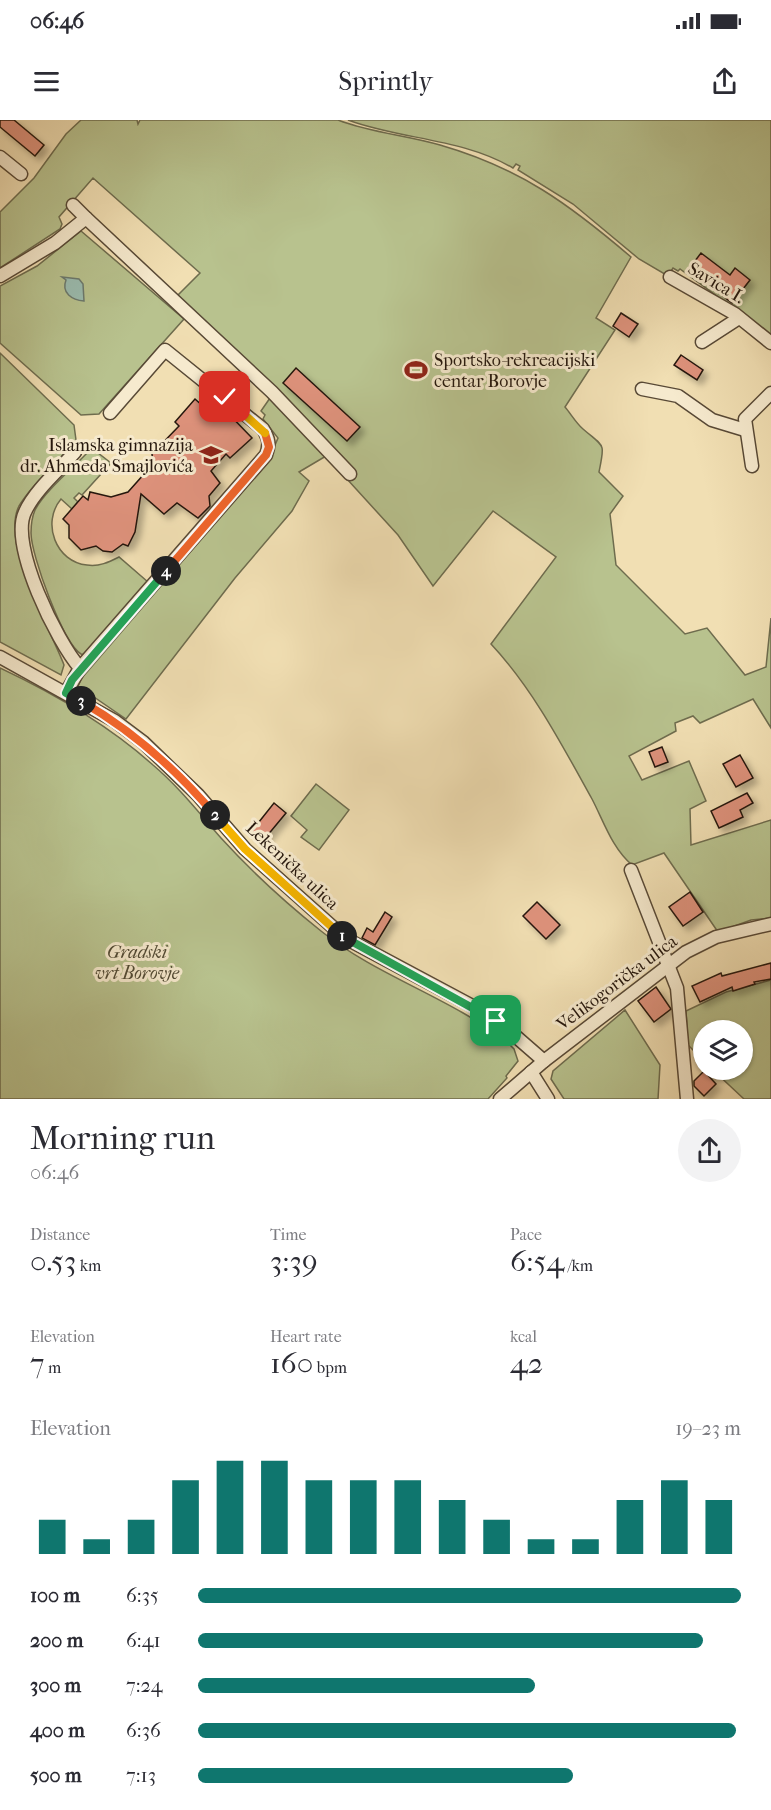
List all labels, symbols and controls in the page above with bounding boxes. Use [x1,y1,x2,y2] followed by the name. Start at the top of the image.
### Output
[30,8,84,34] text: 06:46
[30,65,63,98] icon: menu
[338,65,433,97] text: Sprintly
[708,65,741,98] icon: share
[684,258,748,308] street label: Savica I.
[434,350,596,392] place label: Sportsko-rekreacijski centar Borovje
[403,357,429,383] sports icon: Sportsko-rekreacijski centar Borovje
[199,371,250,422] pin
[208,380,241,413] icon: check
[20,435,194,477] place label: Islamska gimnazija dr. Ahmeda Smajlovića
[198,442,224,468] school or university icon: Islamska gimnazija dr. Ahmeda Smajlovića
[151,556,181,586] pin: 4
[161,561,171,580] text: 4
[66,686,96,716] pin: 3
[78,691,84,710] text: 3
[200,800,230,830] pin: 2
[211,805,219,824] text: 2
[241,818,343,915] street label: Lekenička ulica
[327,921,357,951] pin: 1
[339,926,345,945] text: 1
[552,931,682,1036] street label: Velikogorička ulica
[95,942,180,984] park label: Gradski vrt Borovje
[470,995,521,1046] pin
[479,1004,512,1037] icon: arrive
[693,1020,753,1080] map controls
[693,1020,753,1080] button: layers
[30,1119,215,1158] text: Morning run
[678,1119,741,1182] button: share
[30,1161,79,1184] text: 06:46
[30,1225,90,1244] text: Distance
[270,1225,306,1244] text: Time
[510,1225,542,1244] text: Pace
[30,1244,76,1279] text: 0.53
[270,1244,318,1279] text: 3:39
[510,1244,564,1279] text: 6:54
[76,1256,101,1275] text: km
[564,1256,593,1275] text: /km
[30,1327,95,1346] text: Elevation
[270,1327,342,1346] text: Heart rate
[510,1327,537,1346] text: kcal
[30,1346,44,1381] text: 7
[270,1346,313,1381] text: 160
[510,1346,543,1381] text: 42
[44,1358,61,1377] text: m
[313,1358,347,1377] text: bpm
[30,1417,111,1440] text: Elevation
[675,1417,741,1440] text: 19–23 m
[30,1584,80,1607] text: 100 m
[126,1584,159,1607] text: 6:35
[30,1629,83,1652] text: 200 m
[126,1629,161,1652] text: 6:41
[30,1674,81,1697] text: 300 m
[126,1674,163,1697] text: 7:24
[30,1719,85,1742] text: 400 m
[126,1719,161,1742] text: 6:36
[30,1764,82,1787] text: 500 m
[126,1764,156,1787] text: 7:13

